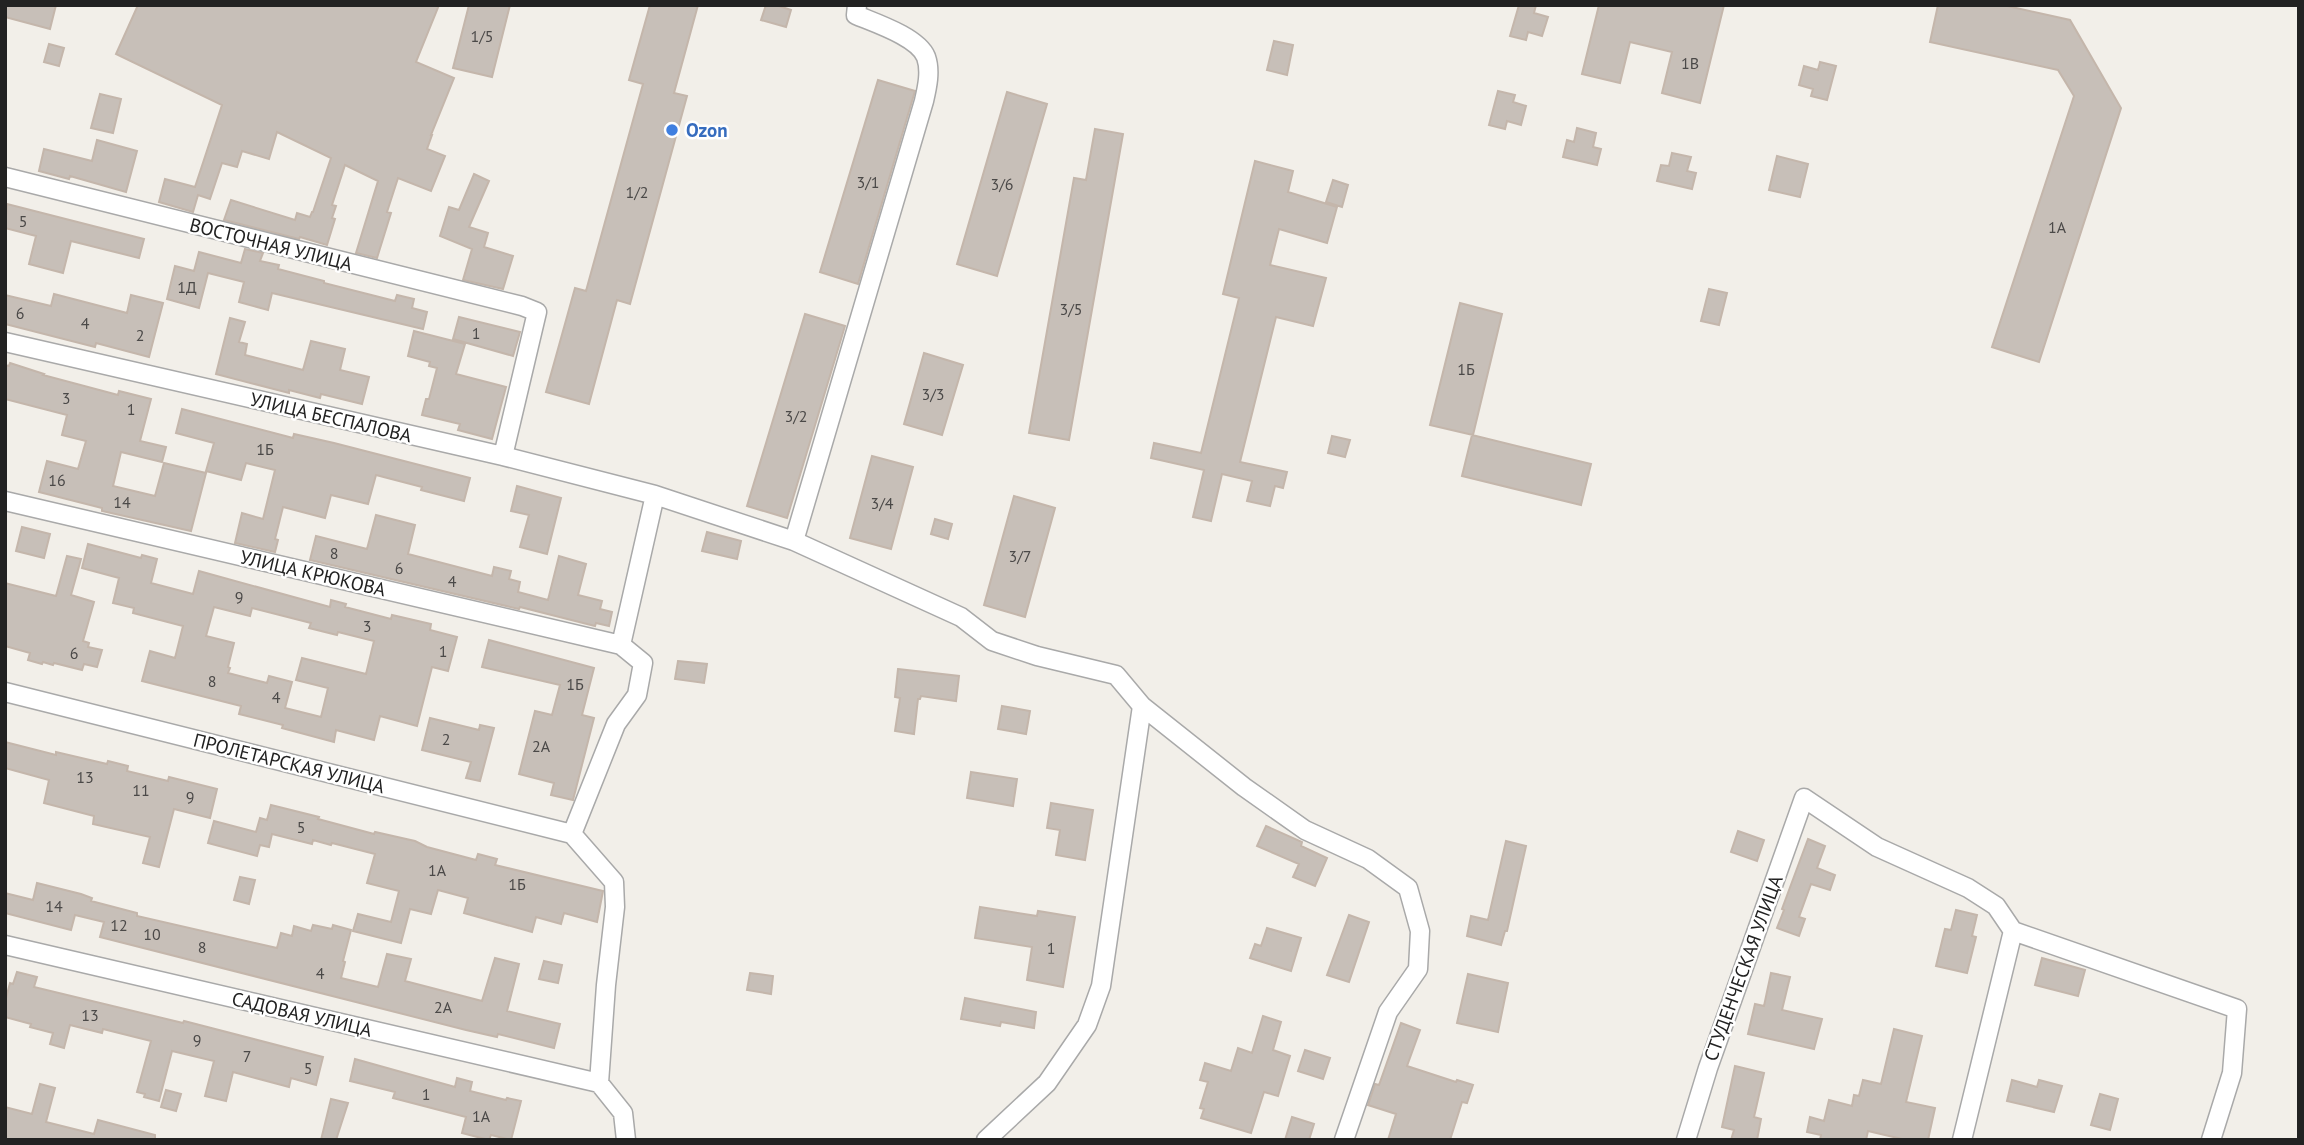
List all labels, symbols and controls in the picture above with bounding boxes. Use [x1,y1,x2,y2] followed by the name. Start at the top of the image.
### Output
[470,26,494,46] house number: 1/5
[1681,53,1699,73] house number: 1В
[686,118,728,142] place label: Ozon
[664,122,680,138] marker: Ozon
[856,172,880,192] house number: 3/1
[990,174,1014,194] house number: 3/6
[625,182,649,202] house number: 1/2
[19,211,27,231] house number: 5
[187,212,355,276] street label: ВОСТОЧНАЯ УЛИЦА
[2048,217,2067,237] house number: 1А
[177,277,197,297] house number: 1Д
[1059,299,1083,319] house number: 3/5
[16,303,24,323] house number: 6
[81,313,90,333] house number: 4
[472,323,480,343] house number: 1
[136,325,144,345] house number: 2
[1457,359,1475,379] house number: 1Б
[921,384,945,404] house number: 3/3
[248,387,414,447] street label: УЛИЦА БЕСПАЛОВА
[62,388,70,408] house number: 3
[127,399,135,419] house number: 1
[784,406,808,426] house number: 3/2
[256,439,274,459] house number: 1Б
[48,470,66,490] house number: 16
[113,492,131,512] house number: 14
[870,493,894,513] house number: 3/4
[330,543,338,563] house number: 8
[238,545,388,601] street label: УЛИЦА КРЮКОВА
[1008,546,1032,566] house number: 3/7
[395,558,403,578] house number: 6
[448,571,457,591] house number: 4
[235,587,243,607] house number: 9
[363,616,371,636] house number: 3
[439,641,447,661] house number: 1
[70,643,78,663] house number: 6
[208,671,216,691] house number: 8
[566,674,584,694] house number: 1Б
[272,687,281,707] house number: 4
[191,728,387,798] street label: ПРОЛЕТАРСКАЯ УЛИЦА
[442,729,450,749] house number: 2
[532,736,551,756] house number: 2А
[76,767,94,787] house number: 13
[132,780,150,800] house number: 11
[186,787,194,807] house number: 9
[297,817,305,837] house number: 5
[428,860,447,880] house number: 1А
[1698,872,1788,1064] street label: СТУДЕНЧЕСКАЯ УЛИЦА
[508,874,526,894] house number: 1Б
[45,896,63,916] house number: 14
[110,915,128,935] house number: 12
[143,924,161,944] house number: 10
[198,937,206,957] house number: 8
[1047,938,1055,958] house number: 1
[316,963,325,983] house number: 4
[230,986,374,1042] street label: САДОВАЯ УЛИЦА
[434,997,453,1017] house number: 2А
[81,1005,99,1025] house number: 13
[193,1030,201,1050] house number: 9
[243,1046,251,1066] house number: 7
[304,1058,312,1078] house number: 5
[422,1084,430,1104] house number: 1
[472,1106,491,1126] house number: 1А

